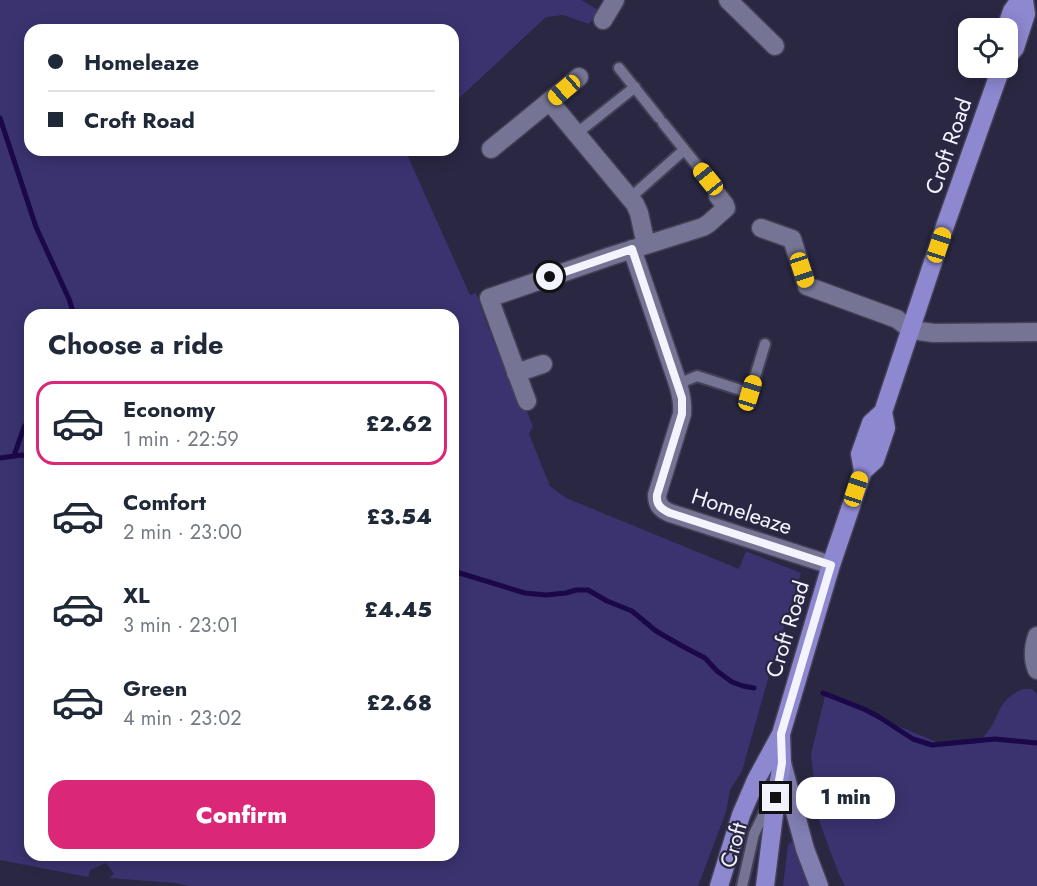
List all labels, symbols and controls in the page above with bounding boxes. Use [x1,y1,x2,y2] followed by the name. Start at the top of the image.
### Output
[958,18,1018,78] map controls
[958,18,1018,78] button: locate
[84,46,199,78] text: Homeleaze
[545,71,583,109] car
[917,94,979,198] street label: Croft Road
[84,104,195,136] text: Croft Road
[690,159,726,199] car
[925,225,953,265] car
[788,250,816,290] car
[536,263,563,290] route start
[48,325,223,364] text: Choose a ride
[736,373,764,413] car
[123,393,215,425] text: Economy
[51,396,105,450] icon: car
[366,407,432,439] text: £2.62
[123,425,239,454] text: 1 min · 22:59
[842,469,870,509] car
[687,480,797,542] street label: Homeleaze
[123,486,206,518] text: Comfort
[51,489,105,543] icon: car
[366,500,432,532] text: £3.54
[123,518,242,547] text: 2 min · 23:00
[757,577,817,681] street label: Croft Road
[123,579,150,611] text: XL
[51,582,105,636] icon: car
[364,593,432,625] text: £4.45
[123,611,239,640] text: 3 min · 23:01
[123,672,187,704] text: Green
[51,675,105,729] icon: car
[366,686,432,718] text: £2.68
[123,704,242,733] text: 4 min · 23:02
[797,777,896,819] callout: 1 min
[48,780,435,849] button: Confirm
[820,783,871,812] text: 1 min
[762,784,789,811] route end
[711,818,755,871] street label: Croft

